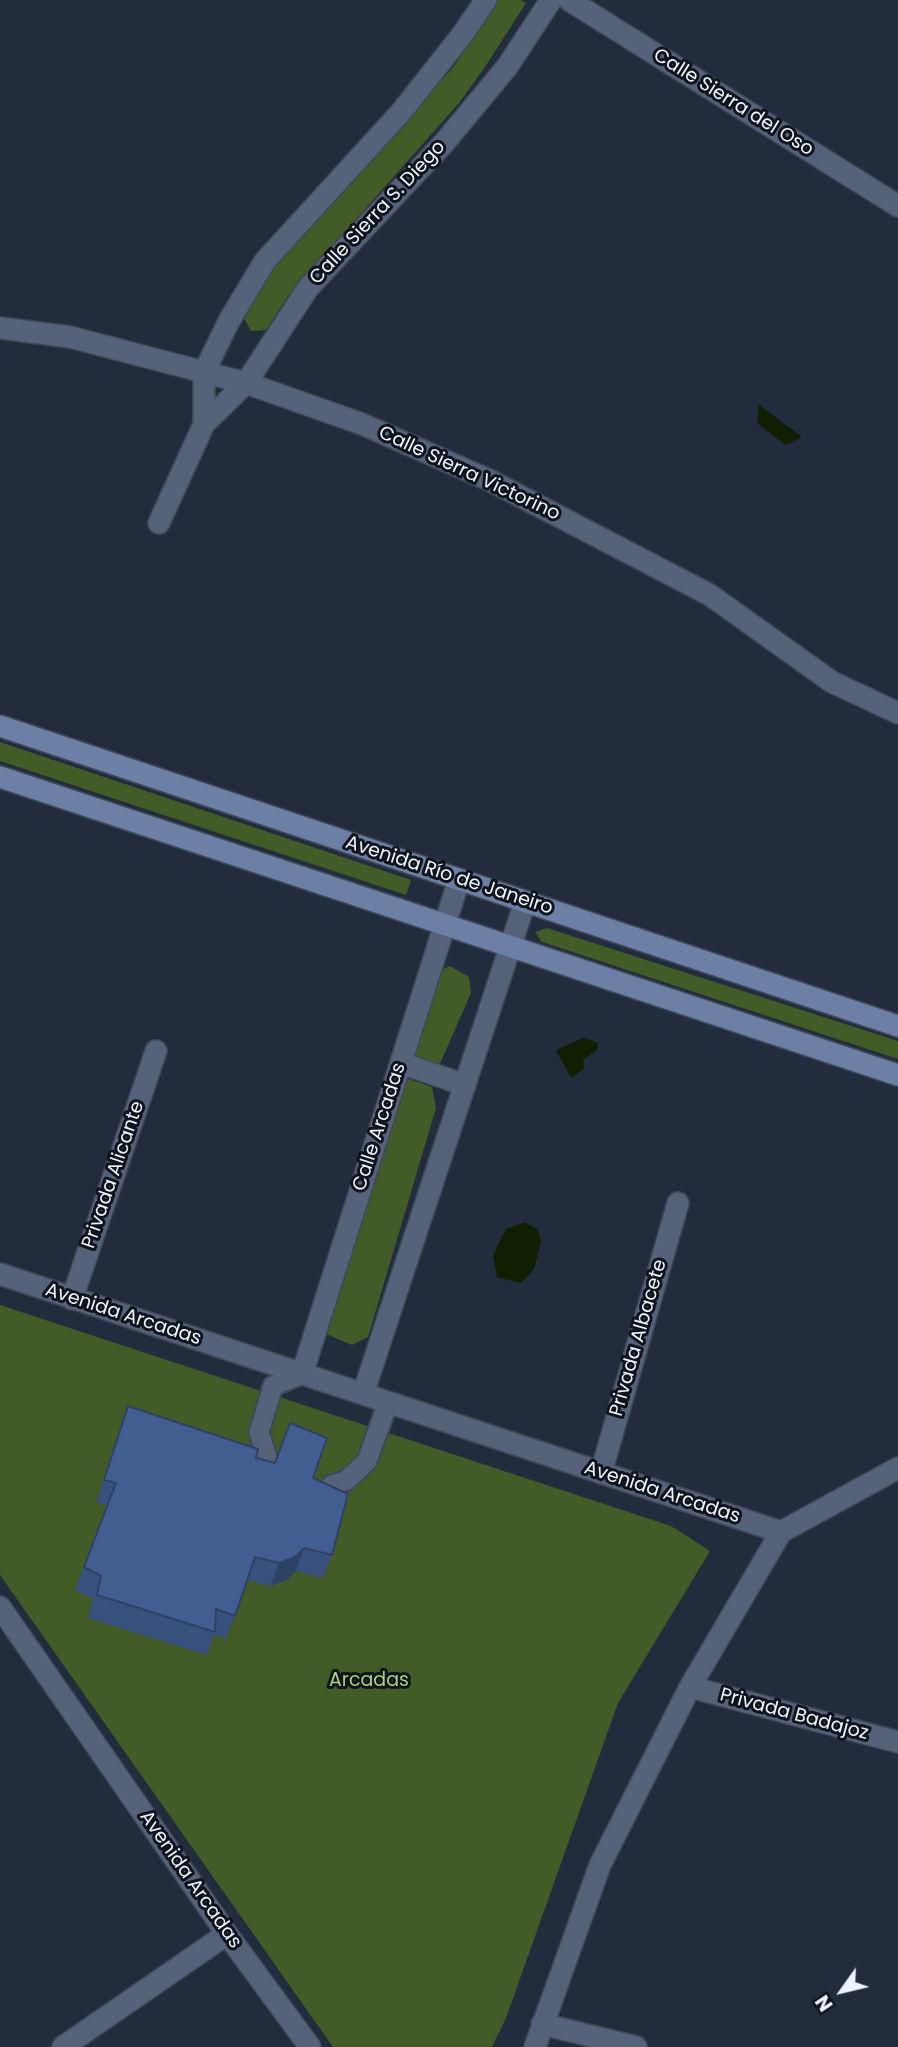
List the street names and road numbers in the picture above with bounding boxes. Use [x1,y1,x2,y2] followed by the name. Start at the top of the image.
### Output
[649,44,817,162] street label: Calle Sierra del Oso
[305,136,451,290] street label: Calle Sierra S. Diego
[375,422,563,526] street label: Calle Sierra Victorino
[342,832,556,920] street label: Avenida Río de Janeiro
[349,1060,411,1194] street label: Calle Arcadas
[78,1098,150,1252] street label: Privada Alicante
[606,1257,672,1419] street label: Privada Albacete
[42,1279,204,1351] street label: Avenida Arcadas
[581,1457,743,1529] street label: Avenida Arcadas
[717,1684,871,1746] street label: Privada Badajoz
[134,1807,246,1953] street label: Avenida Arcadas

